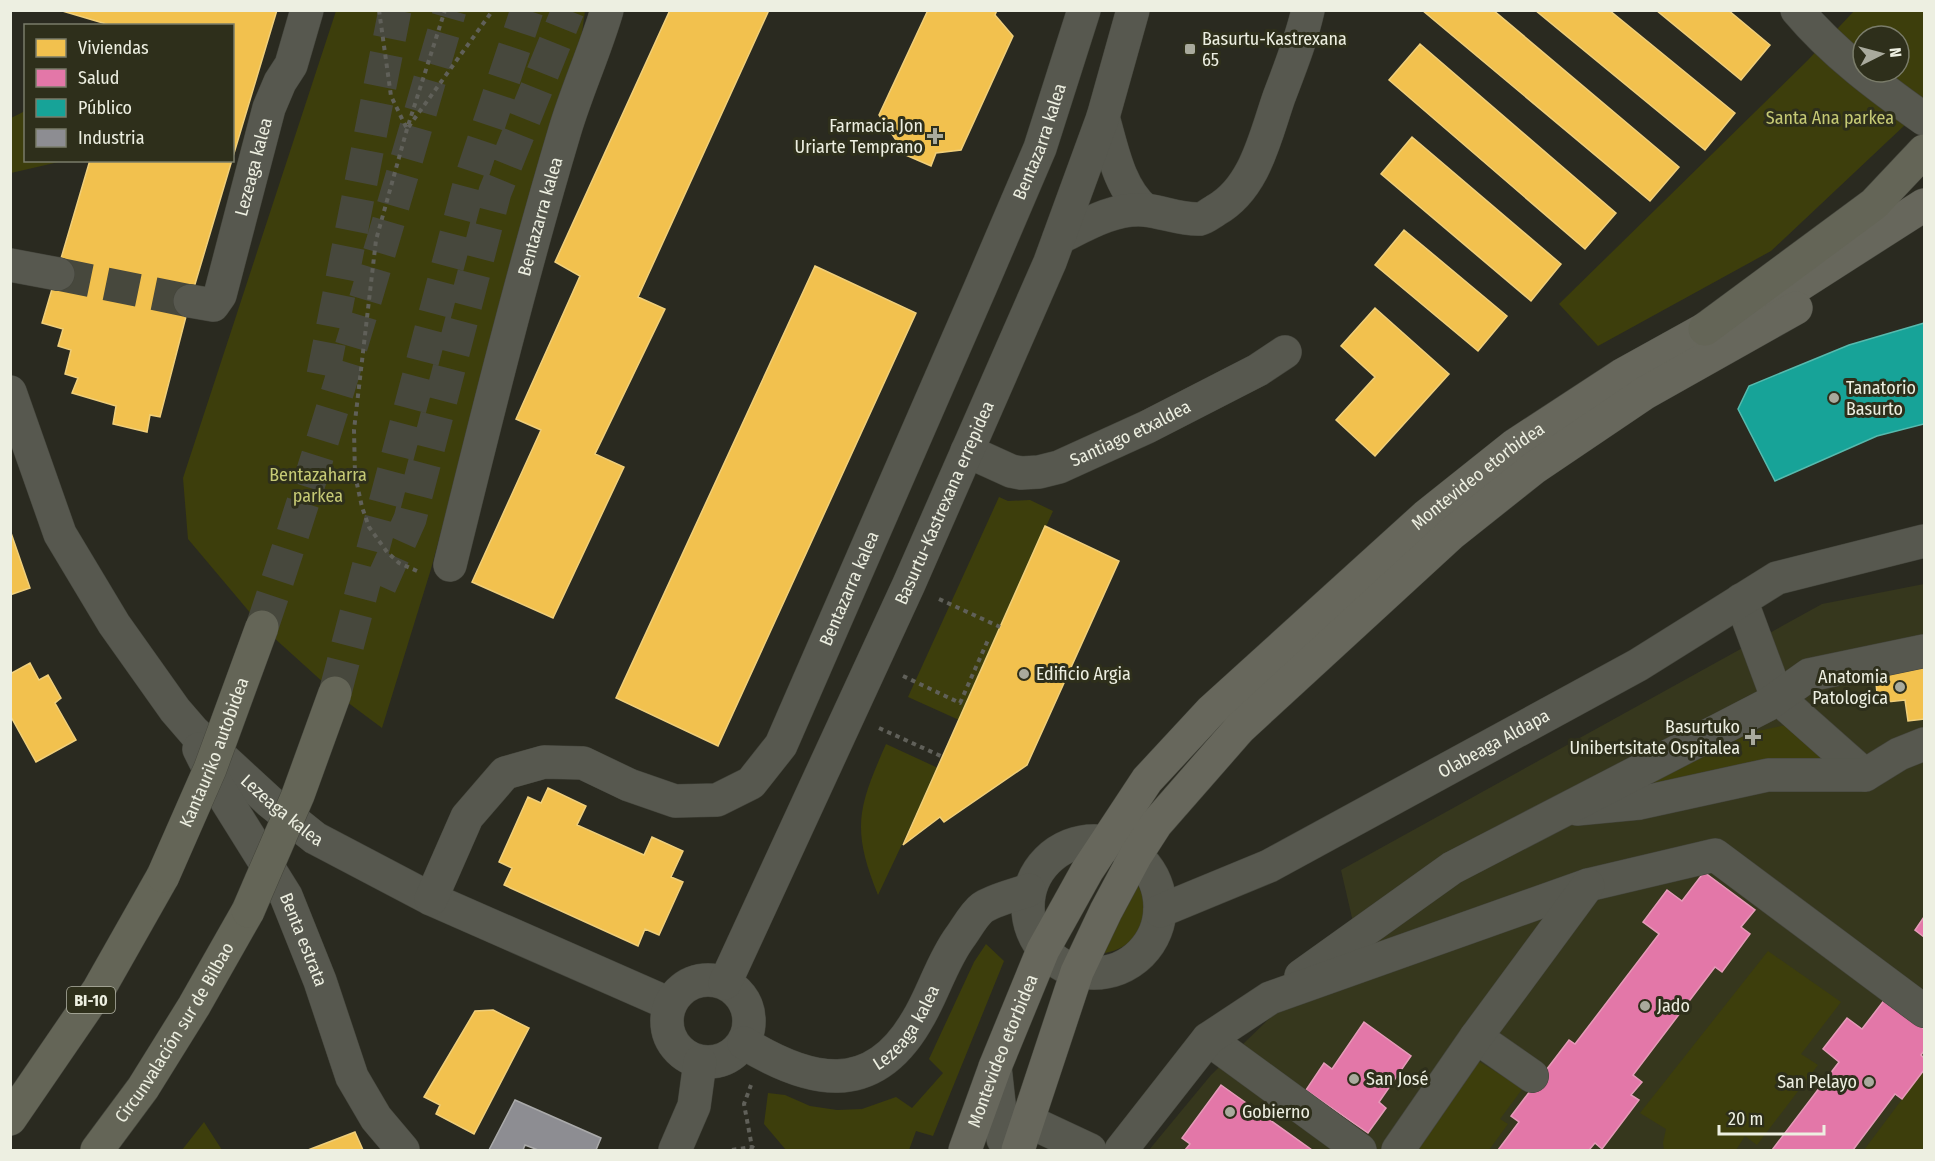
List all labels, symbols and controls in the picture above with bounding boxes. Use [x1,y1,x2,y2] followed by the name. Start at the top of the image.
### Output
[24,24,234,162] legend
[1851,24,1911,84] north arrow
[1202,28,1347,71] place label: Basurtu-Kastrexana 65
[78,37,149,59] text: Viviendas
[1183,42,1197,56] marker: Basurtu-Kastrexana 65
[1885,47,1905,58] text: N
[78,67,119,89] text: Salud
[1008,80,1071,203] street label: Bentazarra kalea
[78,97,132,119] text: Público
[1766,107,1894,129] park label: Santa Ana parkea
[230,115,277,218] street label: Lezeaga kalea
[795,115,923,158] place label: Farmacia Jon Uriarte Temprano
[78,127,145,149] text: Industria
[928,129,942,143] marker: Farmacia Jon Uriarte Temprano
[513,154,567,278] street label: Bentazarra kalea
[1846,377,1916,420] place label: Tanatorio Basurto
[1827,391,1841,405] marker: Tanatorio Basurto
[1066,395,1195,472] street label: Santiago etxaldea
[890,397,999,608] street label: Basurtu-Kastrexana errepidea
[1407,418,1549,535] street label: Montevideo etorbidea
[269,464,367,507] park label: Bentazaharra parkea
[815,528,884,649] street label: Bentazarra kalea
[1036,663,1131,685] place label: Edificio Argia
[1812,666,1888,709] place label: Anatomia Patologica
[1017,667,1031,681] marker: Edificio Argia
[175,674,254,831] street label: Kantauriko autobidea
[1893,680,1907,694] marker: Anatomia Patologica
[1434,704,1554,783] street label: Olabeaga Aldapa
[1570,716,1740,759] place label: Basurtuko Unibertsitate Ospitalea
[1744,728,1762,746] marker: Basurtuko Unibertsitate Ospitalea
[236,770,327,851] street label: Lezeaga kalea
[275,890,332,989] street label: Benta estrata
[110,938,239,1127] street label: Circunvalación sur de Bilbao
[963,971,1043,1131] street label: Montevideo etorbidea
[869,982,944,1075] street label: Lezeaga kalea
[67,987,115,1013] road number: BI-10
[1657,995,1690,1017] place label: Jado
[1638,999,1652,1013] marker: Jado
[1366,1068,1429,1090] place label: San José
[1777,1071,1857,1093] place label: San Pelayo
[1347,1072,1361,1086] marker: San José
[1862,1075,1876,1089] marker: San Pelayo
[1719,1098,1824,1136] scale bar
[1242,1101,1310,1123] place label: Gobierno
[1223,1105,1237,1119] marker: Gobierno
[1728,1108,1763,1130] text: 20 m

